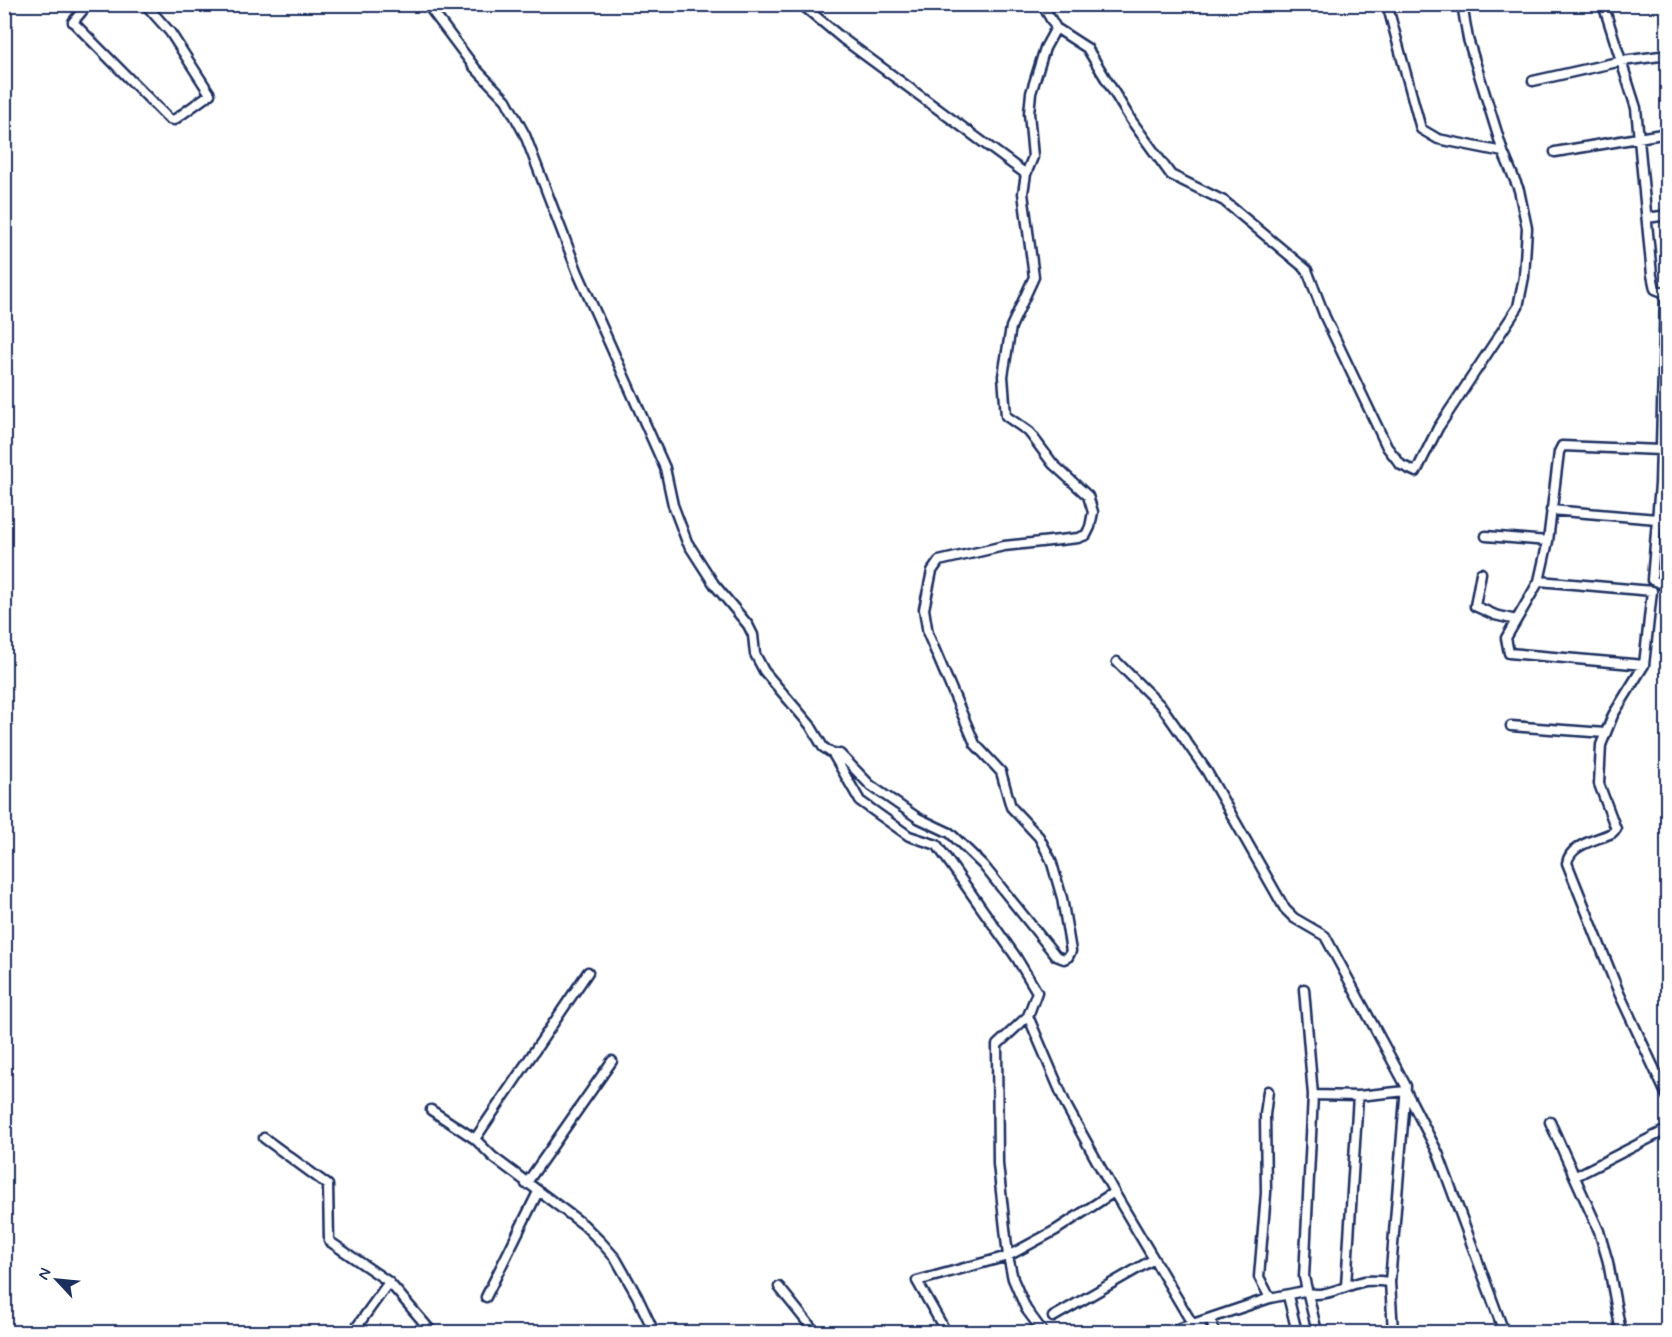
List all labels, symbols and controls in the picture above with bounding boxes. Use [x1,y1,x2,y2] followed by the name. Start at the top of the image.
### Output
[27,1250,87,1310] north arrow
[33,1265,57,1283] text: N

